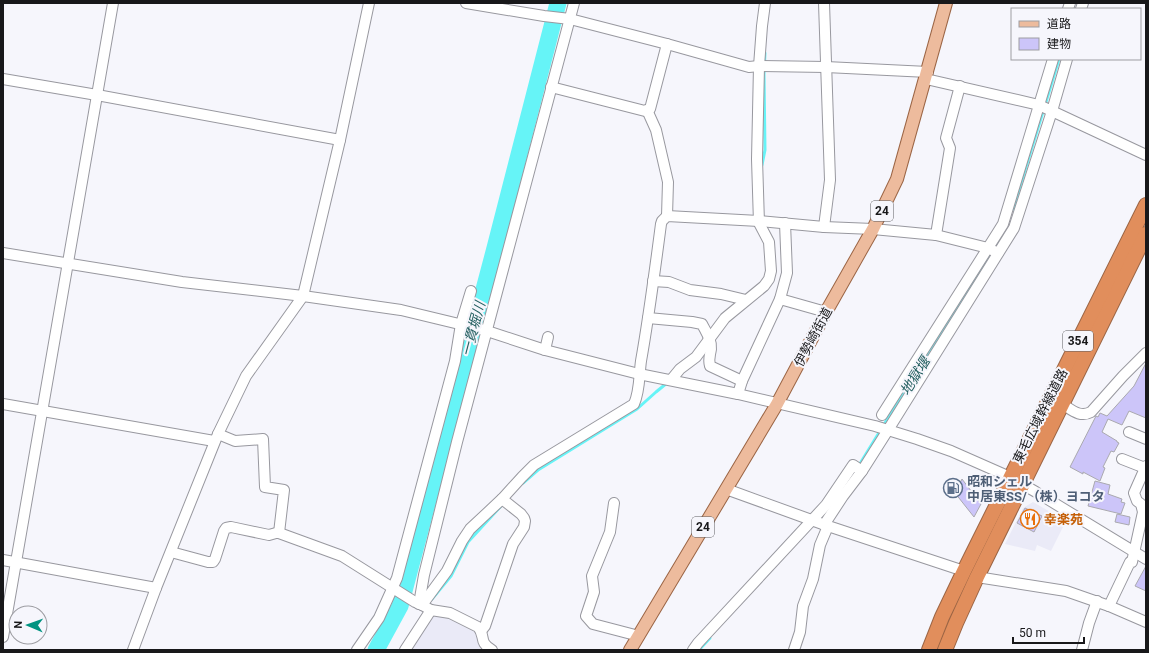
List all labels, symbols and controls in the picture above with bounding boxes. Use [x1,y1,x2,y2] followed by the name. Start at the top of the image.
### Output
[1011,8,1141,60] legend
[1047,17,1071,31] text: 道路
[1047,37,1071,51] text: 建物
[871,201,893,221] road number: 24
[458,298,488,358] water label: 一貫堀川
[791,305,835,369] street label: 伊勢崎街道
[1063,331,1093,351] road number: 354
[897,351,935,398] water label: 地獄堰
[1010,366,1070,466] street label: 東毛広域幹線道路
[967,474,1105,504] place label: 昭和シェル 中居東SS/（株）ヨコタ
[942,477,964,499] fuel station icon: 昭和シェル 中居東SS/（株）ヨコタ
[1019,508,1041,530] restaurant icon: 幸楽苑
[1044,512,1083,527] place label: 幸楽苑
[692,517,714,537] road number: 24
[8,605,48,645] north arrow
[1013,619,1084,645] scale bar
[12,620,25,629] text: N
[1019,626,1046,640] text: 50 m

